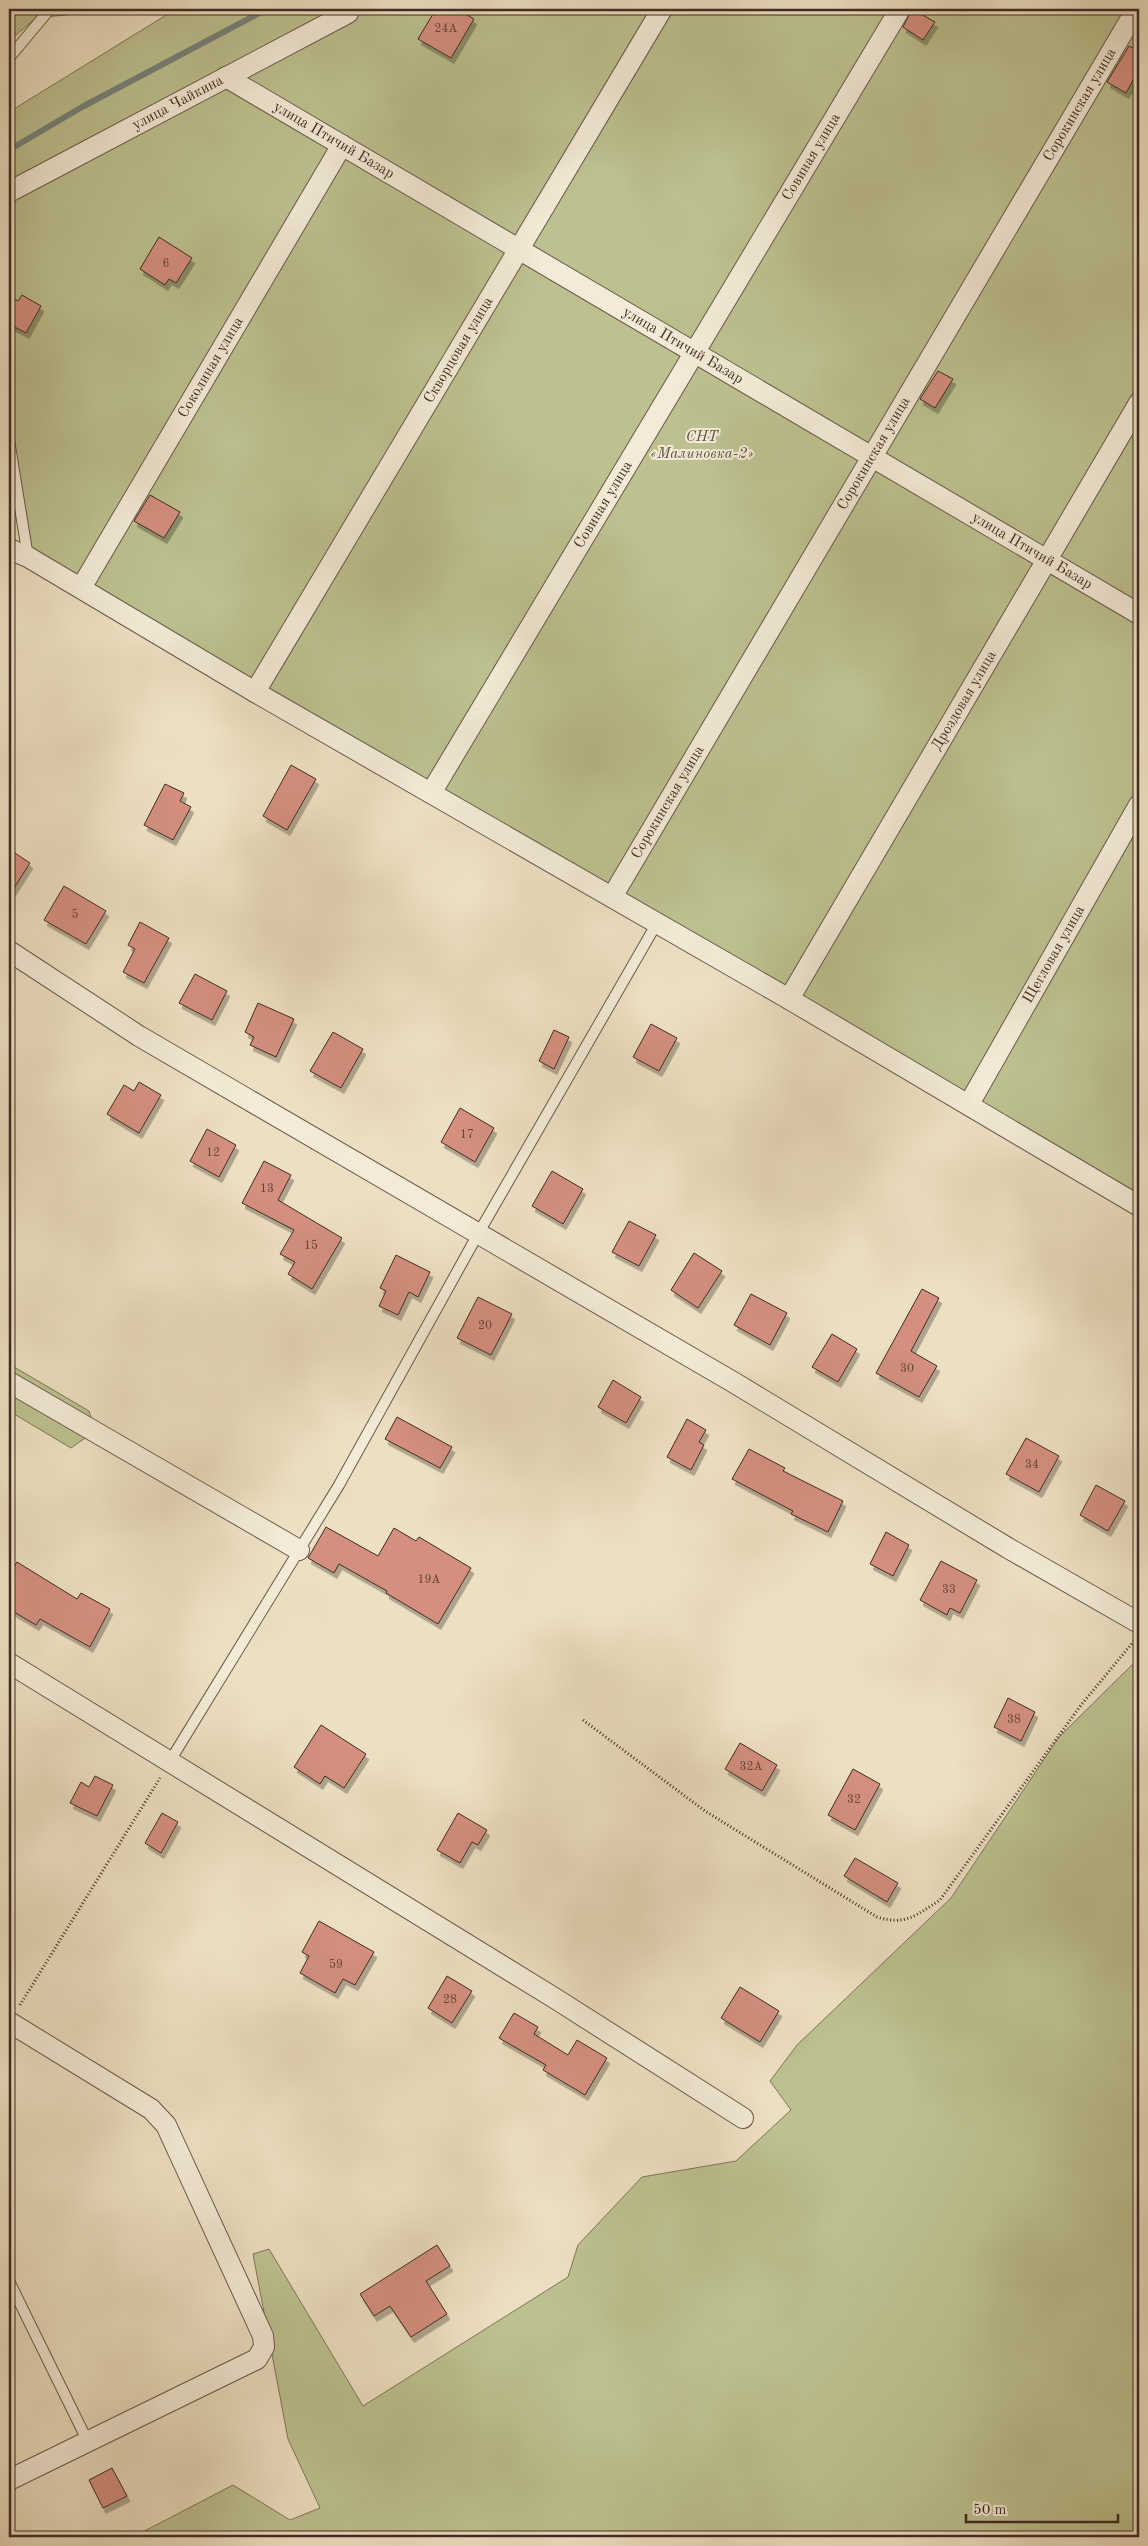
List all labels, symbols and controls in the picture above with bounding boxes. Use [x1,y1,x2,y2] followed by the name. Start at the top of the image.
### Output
[434,23,458,35] house number: 24А
[1041,45,1119,164] street label: Сорокинская улица
[130,72,226,133] street label: улица Чайкина
[271,99,397,182] street label: улица Птичий Базар
[780,110,844,203] street label: Совиная улица
[163,258,170,270] house number: 6
[421,294,496,406] street label: Скворцовая улица
[620,304,746,387] street label: улица Птичий Базар
[175,314,247,420] street label: Соколиная улица
[835,394,913,513] street label: Сорокинская улица
[650,430,754,462] park label: СНТ «Малиновка-2»
[572,458,636,551] street label: Совиная улица
[969,510,1095,592] street label: улица Птичий Базар
[929,648,1000,753] street label: Дроздовая улица
[629,743,707,861] street label: Сорокинская улица
[1020,903,1088,1006] street label: Щегловая улица
[72,908,79,921] house number: 5
[460,1129,474,1141] house number: 17
[206,1147,220,1159] house number: 12
[260,1183,274,1195] house number: 13
[304,1239,318,1252] house number: 15
[478,1320,492,1332] house number: 20
[900,1363,914,1375] house number: 30
[1025,1459,1039,1471] house number: 34
[417,1574,441,1586] house number: 19А
[942,1584,956,1596] house number: 33
[1007,1714,1021,1726] house number: 38
[739,1761,763,1773] house number: 32А
[847,1794,861,1806] house number: 32
[329,1958,343,1971] house number: 59
[443,1994,457,2006] house number: 28
[966,2491,1118,2523] scale bar
[973,2503,1007,2518] text: 50 m

